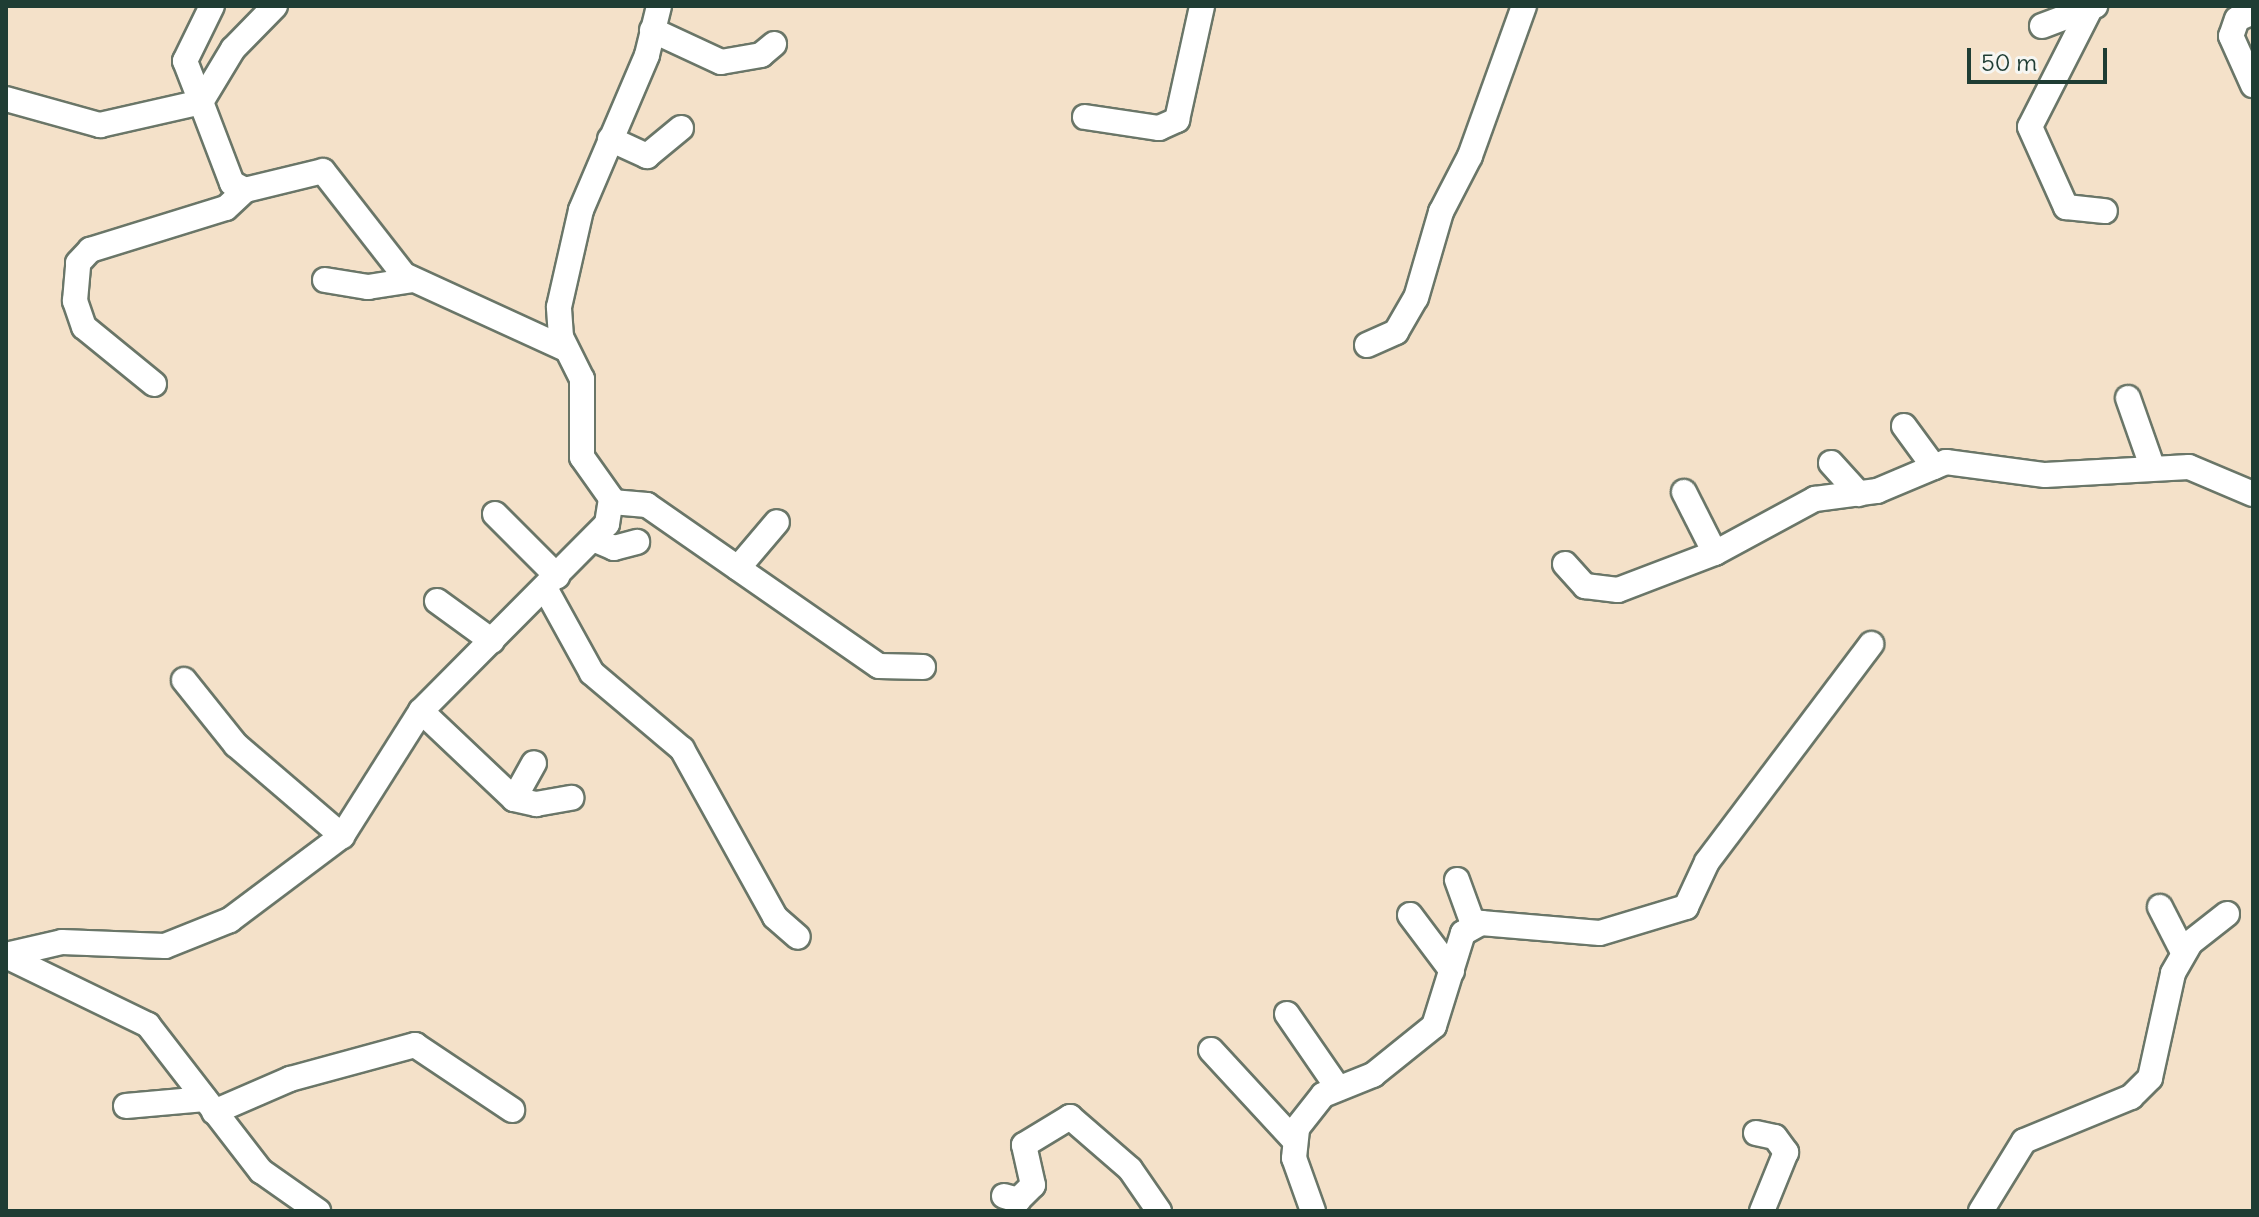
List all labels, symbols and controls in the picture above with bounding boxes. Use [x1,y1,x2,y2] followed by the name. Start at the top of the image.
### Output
[1971,32,2111,82] scale bar
[1981,47,2037,77] text: 50 m

